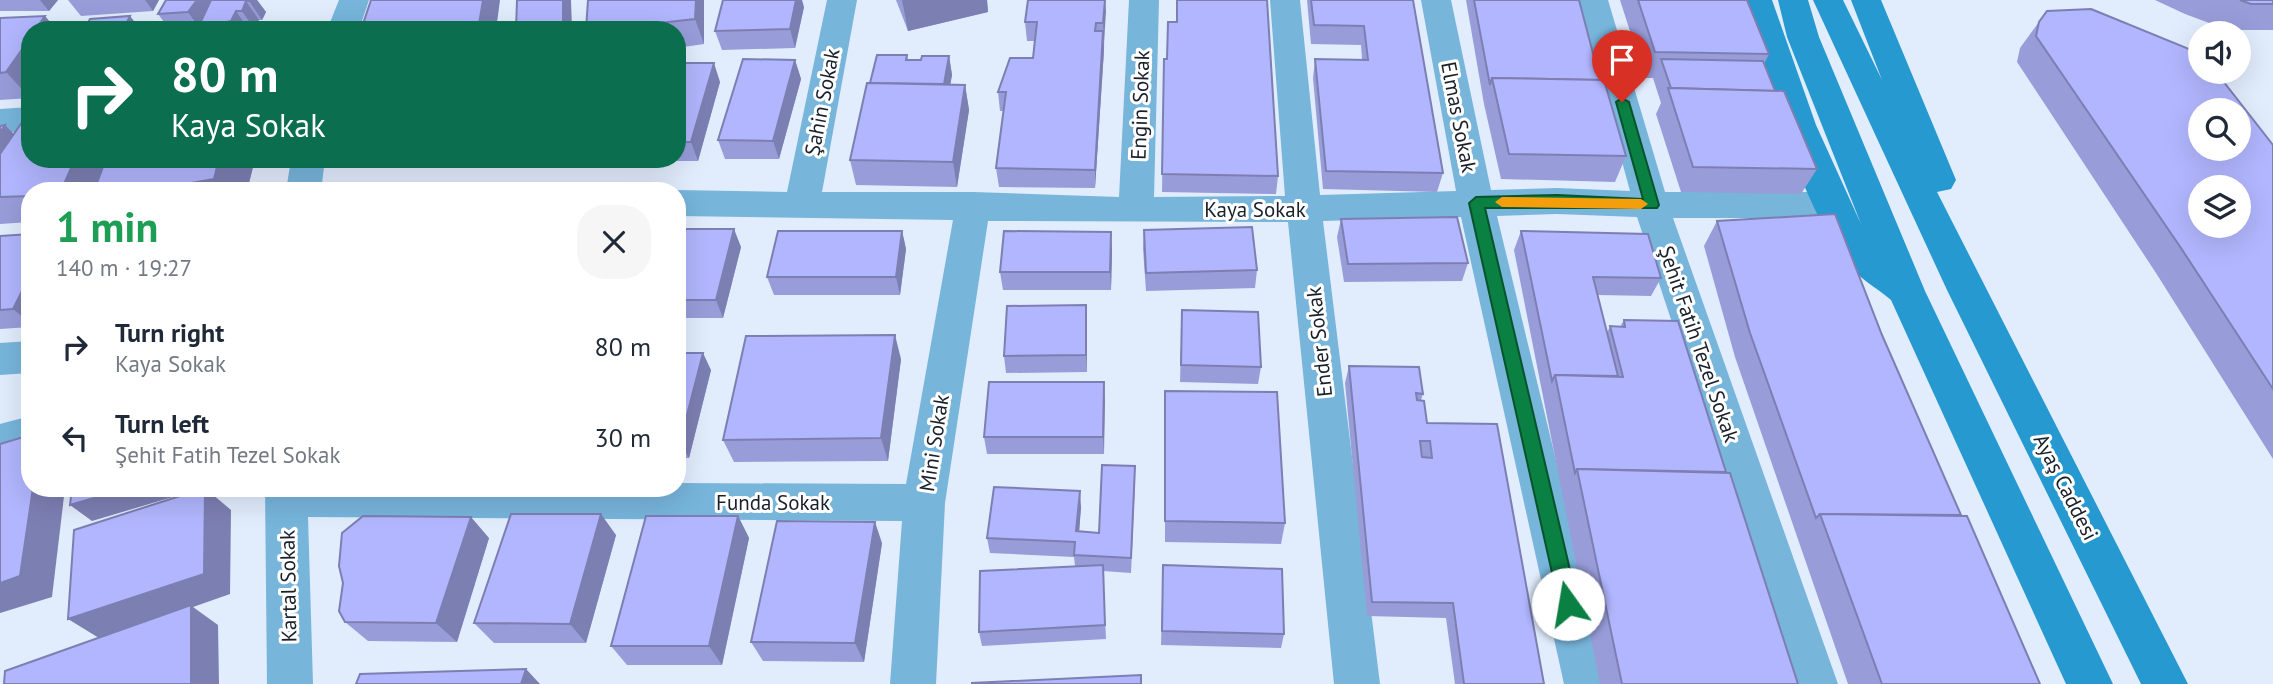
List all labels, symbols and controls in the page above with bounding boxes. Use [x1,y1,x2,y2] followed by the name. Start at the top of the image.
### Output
[2188,21,2251,238] map controls
[2188,21,2251,84] button: sound
[1592,30,1652,102] pin
[1603,41,1641,79] icon: arrive
[171,42,278,106] text: 80 m
[798,46,846,158] street label: Şahin Sokak
[56,49,147,140] icon: right
[1125,50,1155,160] street label: Engin Sokak
[1435,59,1483,175] street label: Elmas Sokak
[2188,98,2251,161] button: search
[171,104,326,146] text: Kaya Sokak
[2188,175,2251,238] button: layers
[1204,196,1306,223] street label: Kaya Sokak
[56,199,158,254] text: 1 min
[577,205,651,279] button: close
[1653,242,1745,446] street label: Şehit Fatih Tezel Sokak
[56,253,192,282] text: 140 m · 19:27
[1300,286,1338,398] street label: Ender Sokak
[115,316,224,349] text: Turn right
[56,328,94,366] icon: right
[595,330,651,363] text: 80 m
[115,349,226,378] text: Kaya Sokak
[913,393,955,493] street label: Mini Sokak
[115,407,209,440] text: Turn left
[56,419,94,457] icon: left
[595,421,651,454] text: 30 m
[2028,429,2104,545] street label: Ayaş Caddesi
[115,440,341,469] text: Şehit Fatih Tezel Sokak
[716,489,830,516] street label: Funda Sokak
[274,529,302,643] street label: Kartal Sokak
[1531,567,1605,641] position arrow

